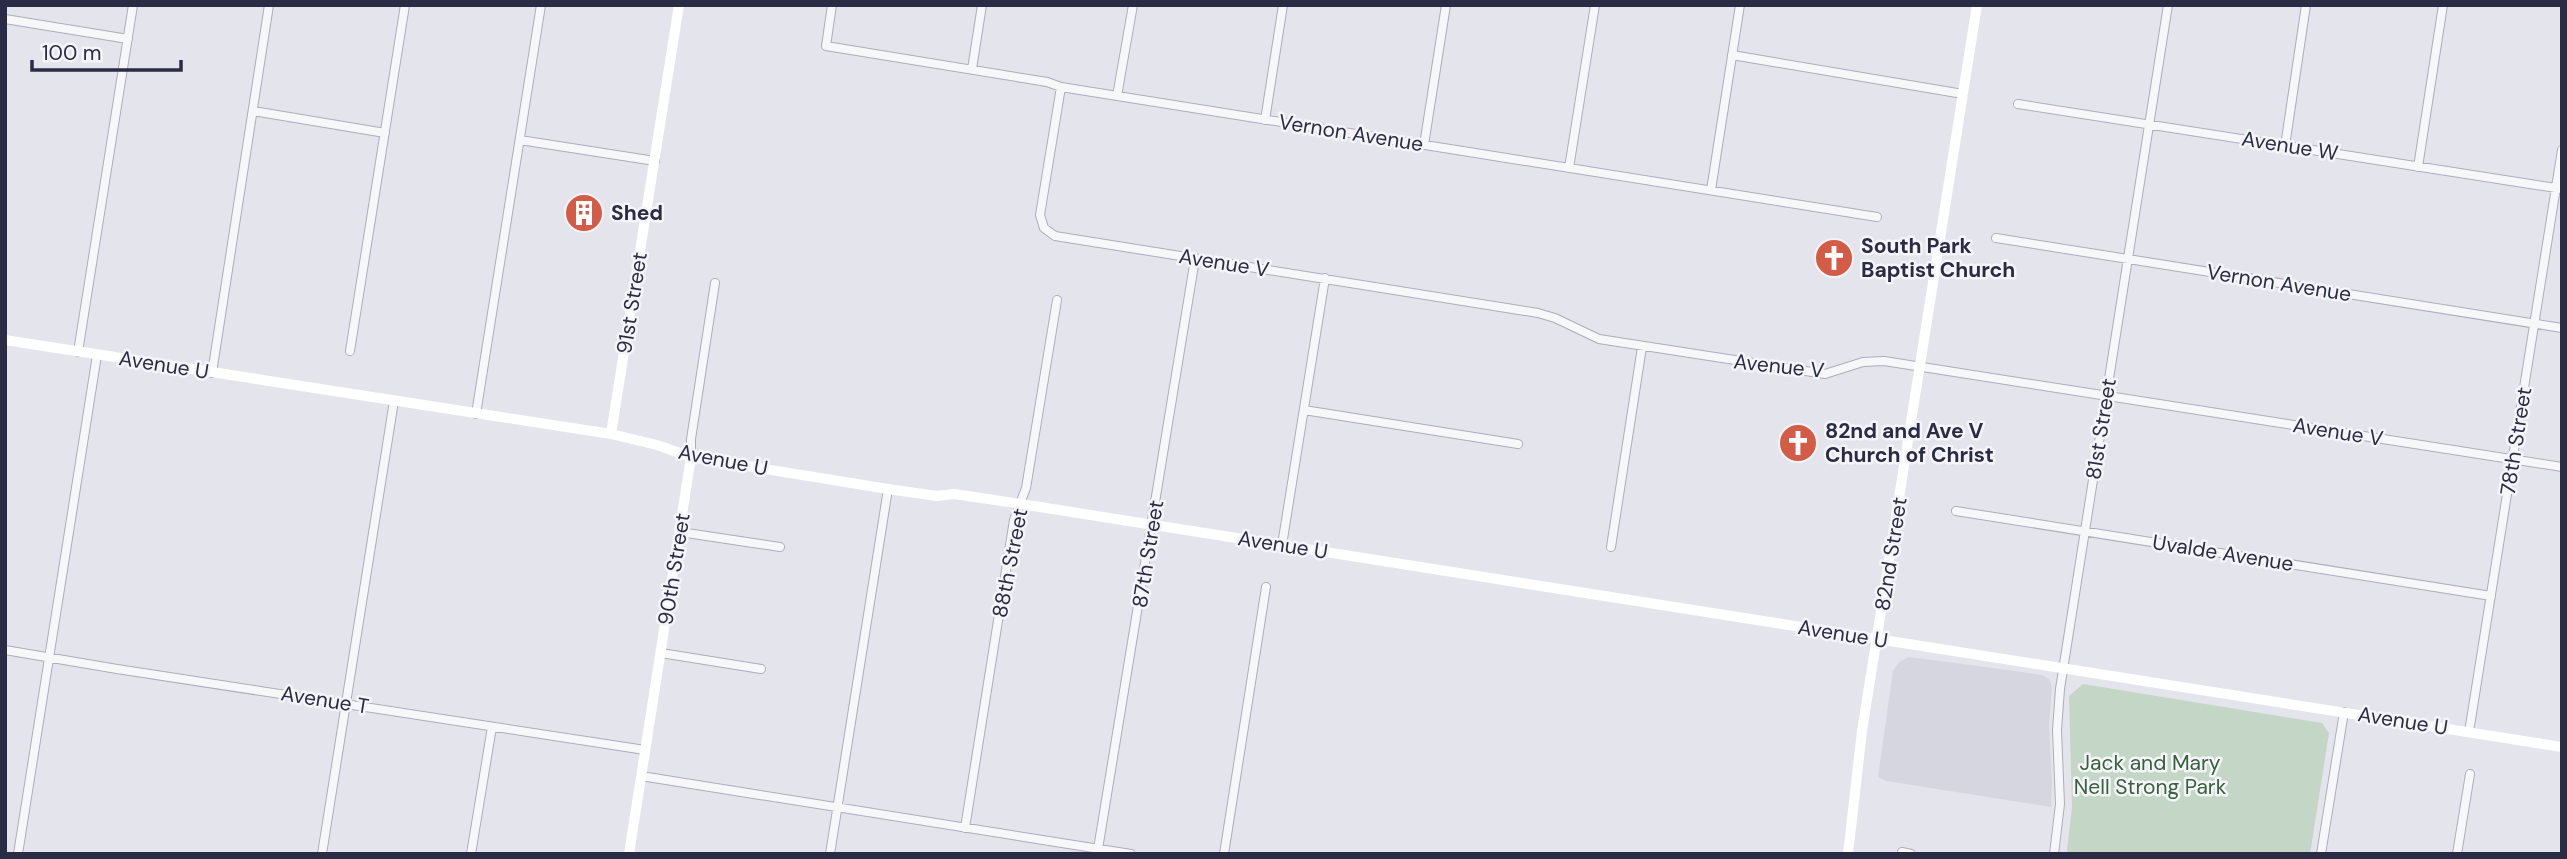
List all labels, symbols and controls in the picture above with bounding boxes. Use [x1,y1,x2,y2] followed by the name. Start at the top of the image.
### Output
[32,28,180,72] scale bar
[42,39,102,67] text: 100 m
[1277,108,1425,158] street label: Vernon Avenue
[2240,125,2340,167] street label: Avenue W
[563,192,605,234] building icon: Shed
[611,199,663,227] place label: Shed
[1861,232,2015,284] place label: South Park Baptist Church
[1813,237,1855,279] church icon: South Park Baptist Church
[1177,242,1271,284] street label: Avenue V
[610,250,654,356] street label: 91st Street
[2205,258,2353,308] street label: Vernon Avenue
[117,344,211,386] street label: Avenue U
[1732,347,1826,385] street label: Avenue V
[2079,376,2123,482] street label: 81st Street
[2494,385,2538,497] street label: 78th Street
[2291,411,2385,453] street label: Avenue V
[1825,417,1994,469] place label: 82nd and Ave V Church of Christ
[1777,422,1819,464] church icon: 82nd and Ave V Church of Christ
[676,438,770,482] street label: Avenue U
[1868,495,1914,613] street label: 82nd Street
[1126,498,1170,610] street label: 87th Street
[986,506,1034,620] street label: 88th Street
[651,511,697,627] street label: 90th Street
[1236,524,1330,566] street label: Avenue U
[2150,528,2296,578] street label: Uvalde Avenue
[1796,613,1890,655] street label: Avenue U
[279,679,371,721] street label: Avenue T
[2356,700,2450,742] street label: Avenue U
[2074,749,2227,801] park label: Jack and Mary Nell Strong Park

